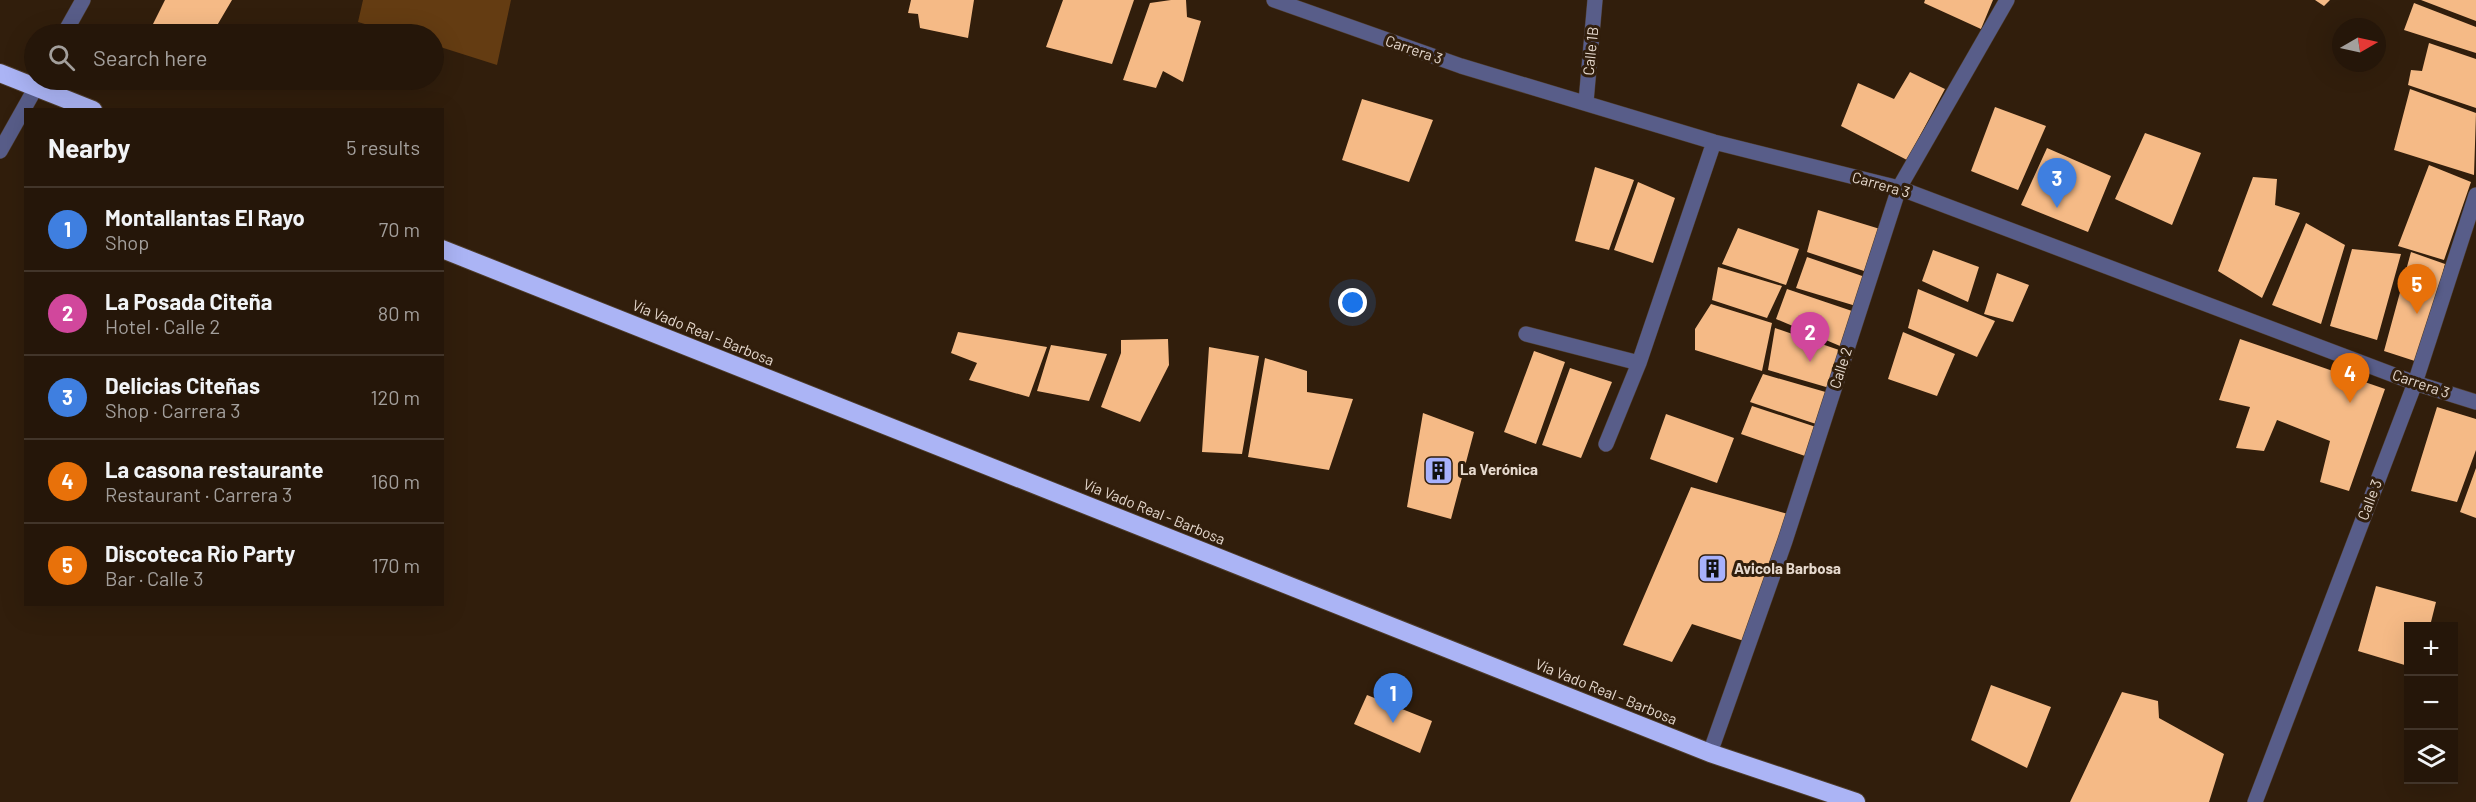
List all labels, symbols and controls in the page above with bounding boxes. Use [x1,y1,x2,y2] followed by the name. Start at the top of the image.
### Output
[2332,18,2386,72] north arrow
[24,24,444,90] search box
[1578,25,1602,76] street label: Calle 1B
[1383,31,1445,67] street label: Carrera 3
[45,41,78,74] icon: search
[93,44,207,70] text: Search here
[48,132,130,163] text: Nearby
[346,135,420,159] text: 5 results
[2038,158,2076,208] pin: 3
[1850,167,1912,201] street label: Carrera 3
[105,204,305,230] text: Montallantas El Rayo
[64,217,71,241] text: 1
[379,217,420,241] text: 70 m
[105,230,149,254] text: Shop
[2398,264,2436,314] pin: 5
[105,288,272,314] text: La Posada Citeña
[1338,288,1367,317] your location
[630,295,777,369] street label: Vía Vado Real - Barbosa
[62,301,73,325] text: 2
[378,301,420,325] text: 80 m
[1790,312,1830,362] pin: 2
[105,314,220,338] text: Hotel · Calle 2
[1825,345,1855,391] street label: Calle 2
[2330,354,2370,403] pin: 4
[2390,365,2452,401] street label: Carrera 3
[105,372,260,398] text: Delicias Citeñas
[62,385,73,409] text: 3
[370,385,420,409] text: 120 m
[105,398,241,422] text: Shop · Carrera 3
[1423,454,1455,486] building icon: La Verónica
[105,456,324,482] text: La casona restaurante
[1460,460,1538,478] place label: La Verónica
[61,469,74,493] text: 4
[371,469,420,493] text: 160 m
[1081,474,1228,548] street label: Vía Vado Real - Barbosa
[2353,477,2385,523] street label: Calle 3
[105,482,292,506] text: Restaurant · Carrera 3
[105,540,295,566] text: Discoteca Rio Party
[62,553,73,577] text: 5
[372,553,420,577] text: 170 m
[1697,553,1729,585] building icon: Avicola Barbosa
[1734,559,1841,577] place label: Avicola Barbosa
[105,566,204,590] text: Bar · Calle 3
[2404,622,2458,784] map controls
[2404,622,2458,676] button: +
[1533,654,1680,728] street label: Vía Vado Real - Barbosa
[1374,674,1412,723] pin: 1
[2404,676,2458,730] button: −
[2404,730,2458,784] button: layers

